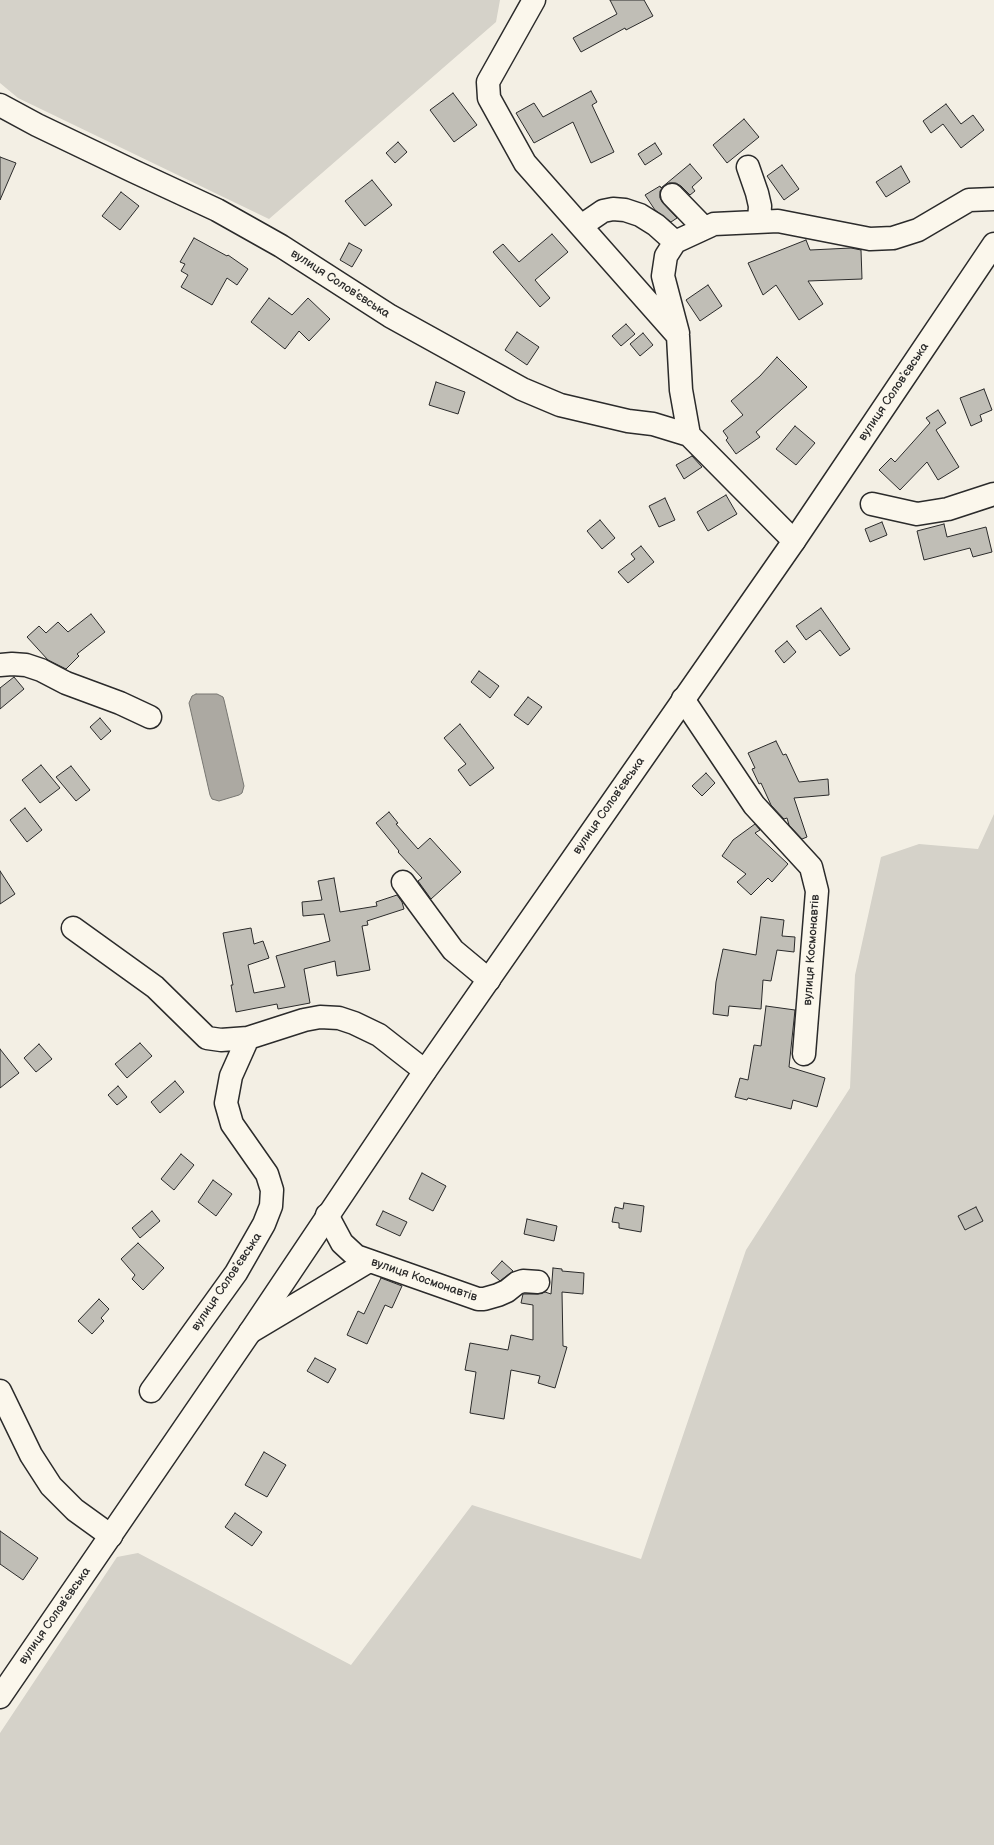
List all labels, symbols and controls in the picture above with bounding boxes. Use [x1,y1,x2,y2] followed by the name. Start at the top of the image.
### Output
[288,247,392,321] street label: вулиця Соловʼєвська
[856,340,932,444] street label: вулиця Соловʼєвська
[570,755,648,857] street label: вулиця Соловʼєвська
[801,894,823,1006] street label: вулиця Космонавтів
[189,1230,265,1334] street label: вулиця Соловʼєвська
[369,1255,479,1305] street label: вулиця Космонавтів
[16,1565,94,1667] street label: вулиця Соловʼєвська

